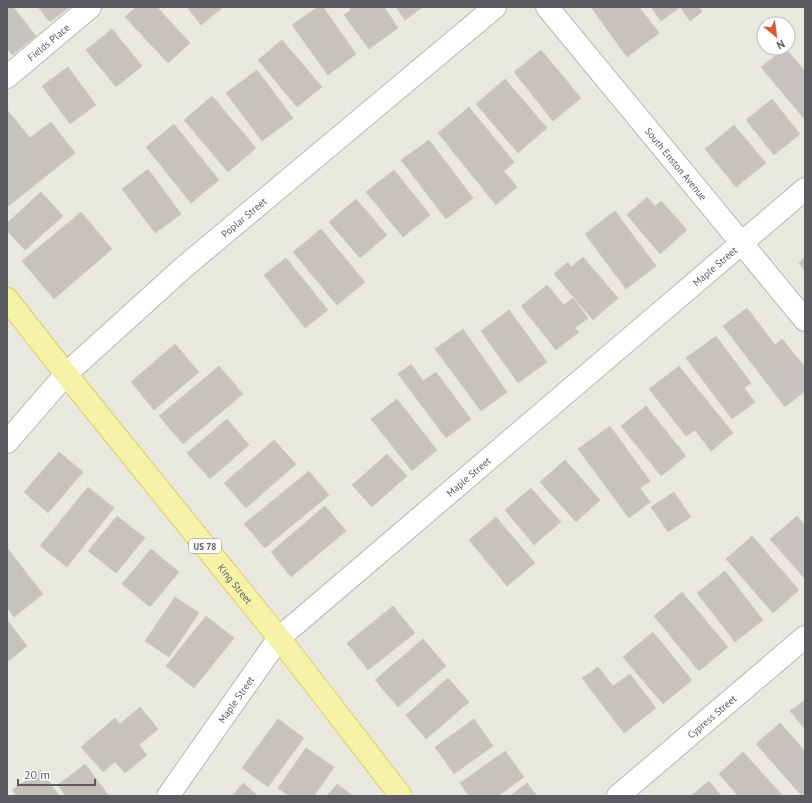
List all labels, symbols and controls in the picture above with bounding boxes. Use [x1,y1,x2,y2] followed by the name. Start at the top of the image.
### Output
[756,16,796,56] north arrow
[25,21,72,64] street label: Fields Place
[774,37,787,53] text: N
[642,125,710,203] street label: South Enston Avenue
[218,194,270,240] street label: Poplar Street
[690,243,740,289] street label: Maple Street
[443,453,494,499] street label: Maple Street
[189,539,221,553] road number: US 78
[215,561,256,607] street label: King Street
[215,673,257,726] street label: Maple Street
[684,691,739,741] street label: Cypress Street
[18,761,95,787] scale bar
[24,767,50,782] text: 20 m

